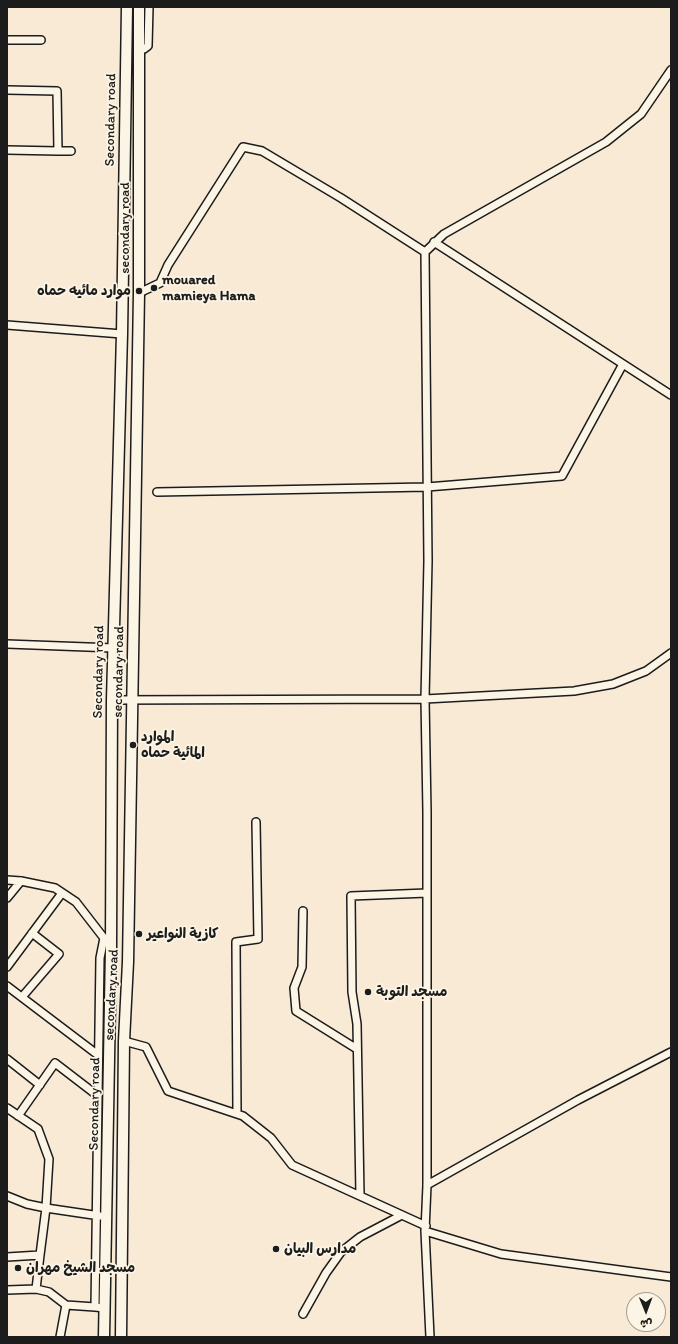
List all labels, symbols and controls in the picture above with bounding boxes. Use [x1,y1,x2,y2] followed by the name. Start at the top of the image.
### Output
[102,73,120,167] street label: Secondary road
[117,182,133,274] street label: secondary road
[162,272,255,304] place label: mouared mamieya Hama
[37,283,131,299] place label: موارد مائيه حماه
[149,283,159,293] marker: mouared mamieya Hama
[134,286,144,296] marker: موارد مائيه حماه
[90,625,108,719] street label: Secondary road
[110,626,128,718] street label: secondary road
[141,729,205,762] place label: الموارد المائية حماه
[128,740,138,750] marker: الموارد المائية حماه
[147,926,218,942] place label: كازية النواعير
[134,929,144,939] marker: كازية النواعير
[101,949,123,1041] street label: secondary road
[376,984,447,1000] place label: مسجد التوبة
[363,987,373,997] marker: مسجد التوبة
[86,1057,104,1151] street label: Secondary road
[284,1241,356,1257] place label: مدارس البيان
[271,1244,281,1254] marker: مدارس البيان
[26,1260,135,1276] place label: مسجد الشيخ مهران
[13,1263,23,1273] marker: مسجد الشيخ مهران
[626,1292,666,1332] north arrow
[640,1317,652,1330] text: ش

